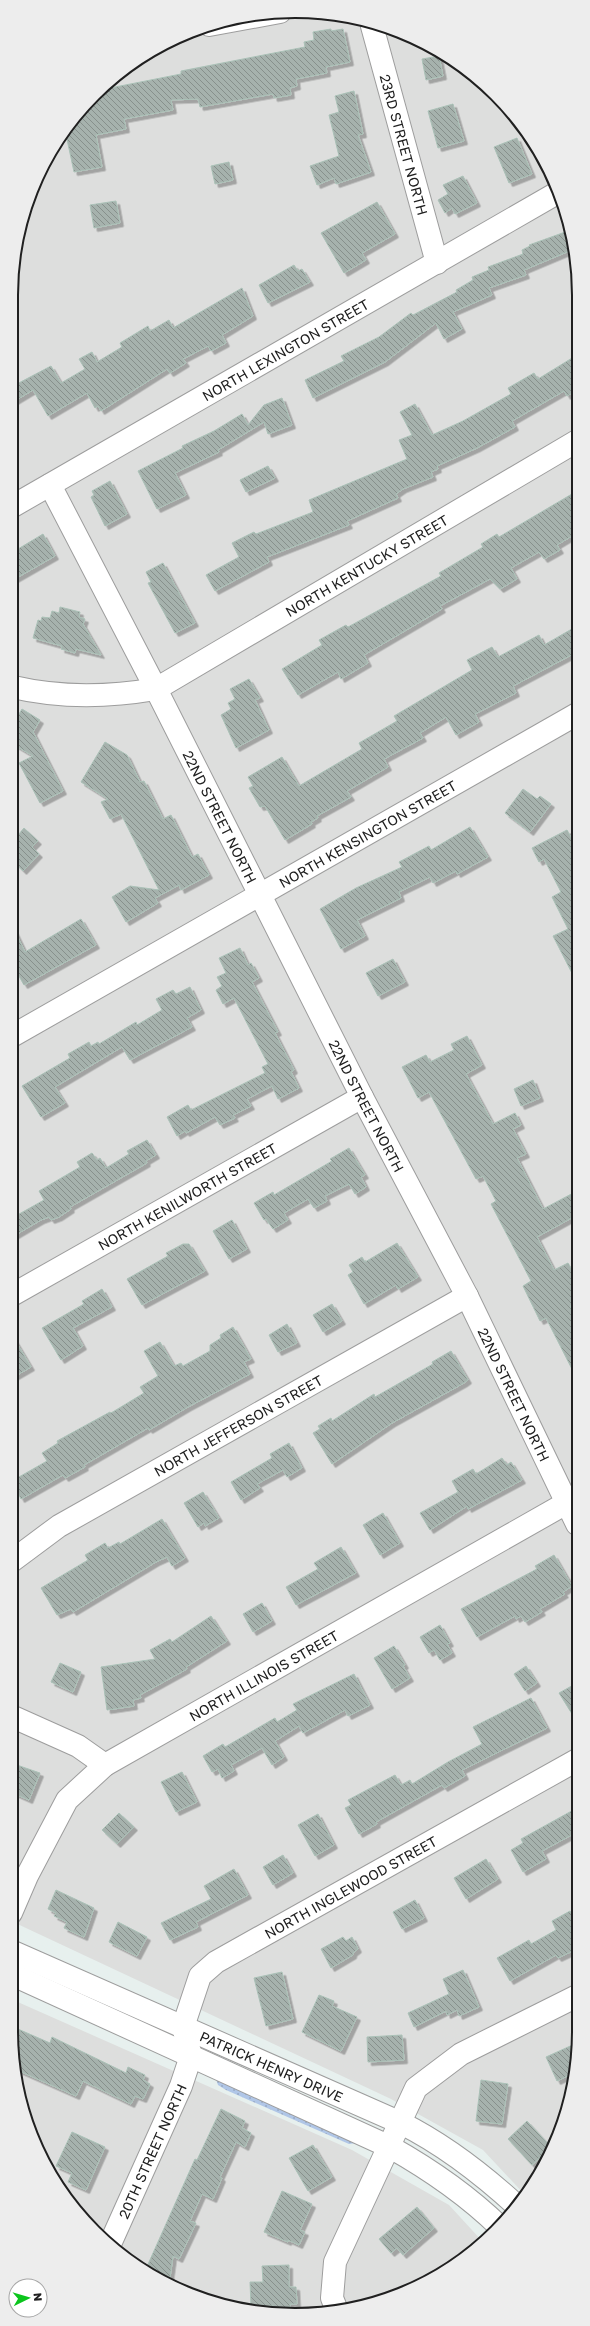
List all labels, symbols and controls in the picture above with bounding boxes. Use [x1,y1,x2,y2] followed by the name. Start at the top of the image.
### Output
[377,72,432,217] street label: 23RD STREET NORTH
[199,295,372,404] street label: NORTH LEXINGTON STREET
[282,510,451,620] street label: NORTH KENTUCKY STREET
[180,748,261,886] street label: 22ND STREET NORTH
[276,776,459,891] street label: NORTH KENSINGTON STREET
[326,1037,408,1175] street label: 22ND STREET NORTH
[95,1139,280,1253] street label: NORTH KENILWORTH STREET
[475,1325,554,1464] street label: 22ND STREET NORTH
[151,1371,325,1479] street label: NORTH JEFFERSON STREET
[186,1626,341,1724] street label: NORTH ILLINOIS STREET
[261,1832,440,1942] street label: NORTH INGLEWOOD STREET
[198,2027,346,2105] street label: PATRICK HENRY DRIVE
[114,2081,189,2221] street label: 20TH STREET NORTH
[8,2278,48,2318] north arrow
[32,2292,45,2302] text: N

